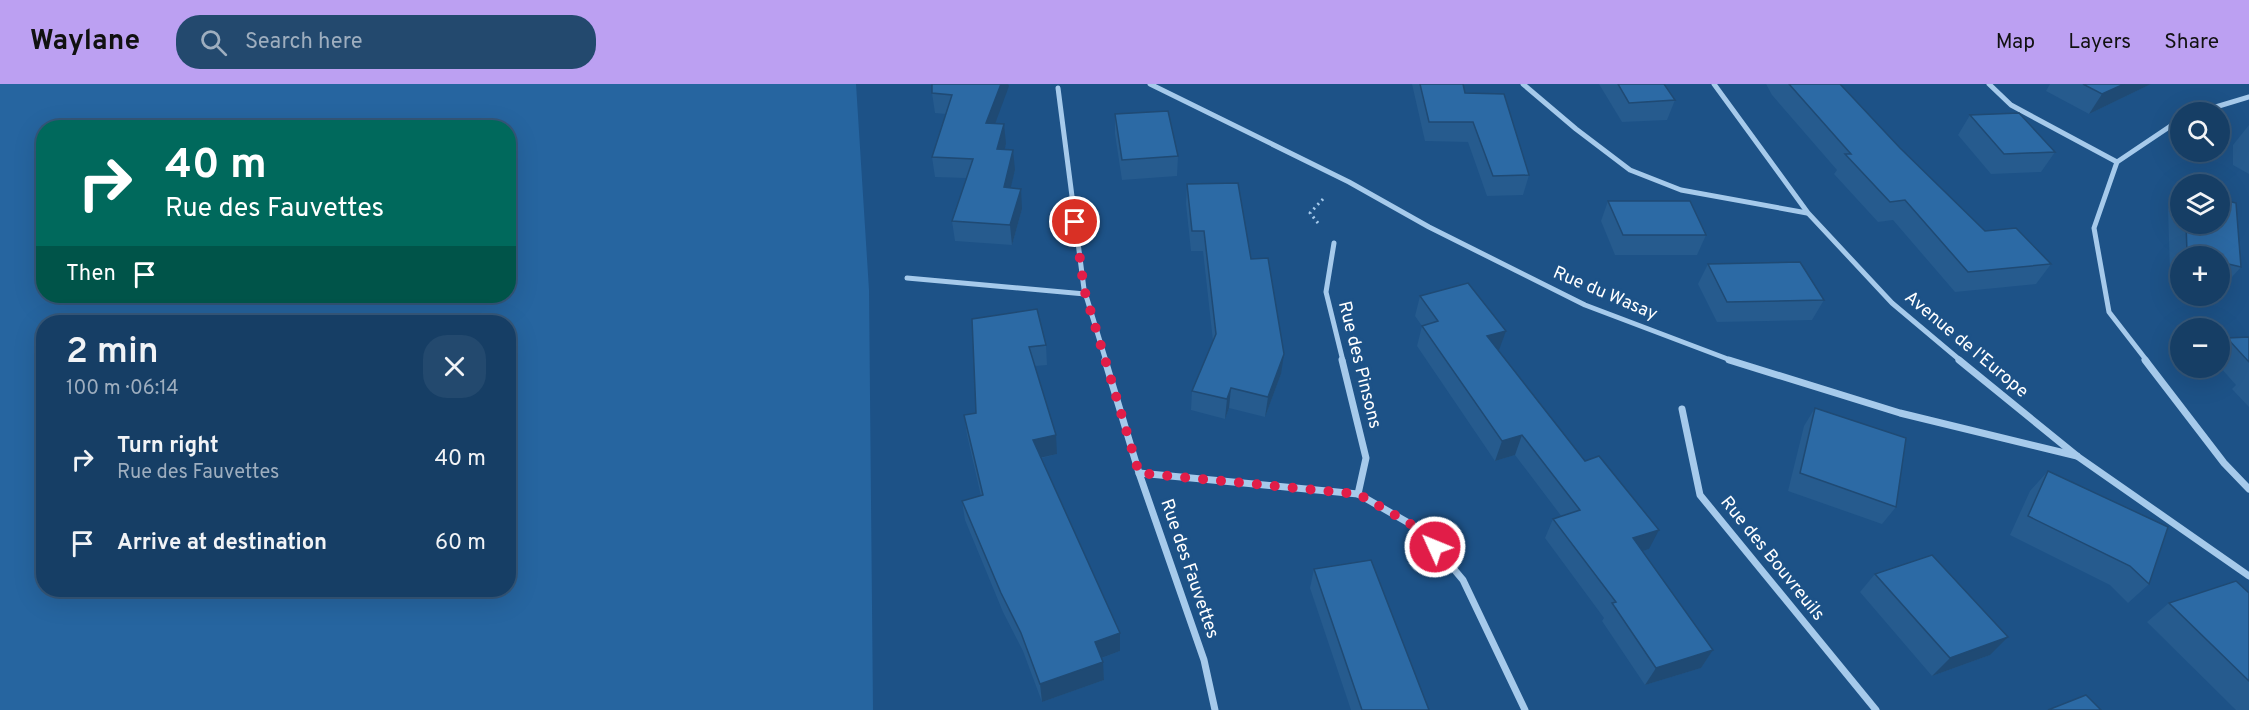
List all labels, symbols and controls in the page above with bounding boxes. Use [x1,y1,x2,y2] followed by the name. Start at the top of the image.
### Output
[176,15,596,69] search box
[30,24,140,60] text: Waylane
[197,26,230,59] icon: search
[245,29,363,56] text: Search here
[1996,29,2035,56] text: Map
[2068,29,2131,56] text: Layers
[2164,29,2219,56] text: Share
[2170,102,2230,378] map controls
[2170,102,2230,162] button: search
[165,140,267,193] text: 40 m
[66,144,144,222] icon: right
[2170,174,2230,234] button: layers
[165,192,384,226] text: Rue des Fauvettes
[1049,196,1100,247] pin
[1058,205,1091,238] icon: arrive
[2170,246,2230,306] button: +
[128,258,161,291] icon: arrive
[66,261,116,288] text: Then
[1549,262,1661,326] street label: Rue du Wasay
[1899,286,2033,404] street label: Avenue de l'Europe
[1332,299,1386,431] street label: Rue des Pinsons
[2170,318,2230,378] button: −
[66,330,159,376] text: 2 min
[423,335,486,398] button: close
[66,376,179,402] text: 100 m · 06:14
[117,433,219,460] text: Turn right
[66,443,99,476] icon: right
[434,446,486,473] text: 40 m
[117,460,279,486] text: Rue des Fauvettes
[1715,492,1829,626] street label: Rue des Bouvreuils
[1154,496,1224,642] street label: Rue des Fauvettes
[1403,515,1467,579] position arrow
[66,527,99,560] icon: arrive
[117,530,327,557] text: Arrive at destination
[435,530,486,557] text: 60 m

